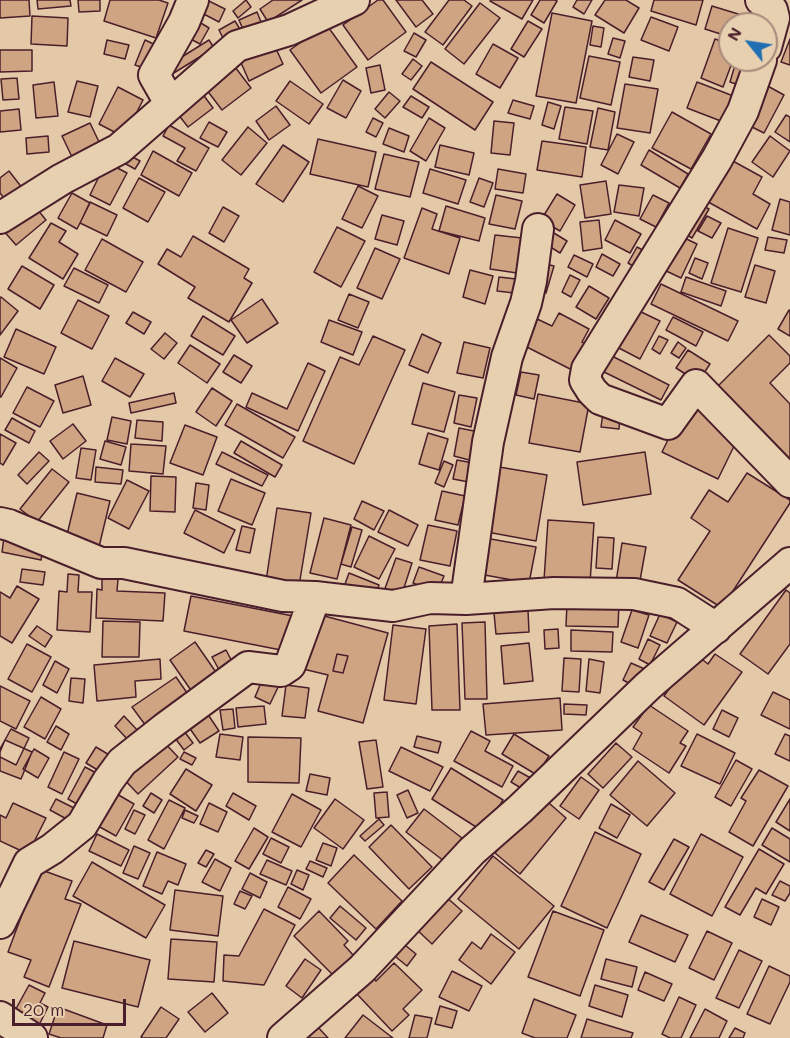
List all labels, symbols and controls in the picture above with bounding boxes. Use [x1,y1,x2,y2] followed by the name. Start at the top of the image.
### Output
[718,12,778,72] north arrow
[722,23,746,44] text: N
[15,987,129,1025] scale bar
[23,997,64,1021] text: 20 m

